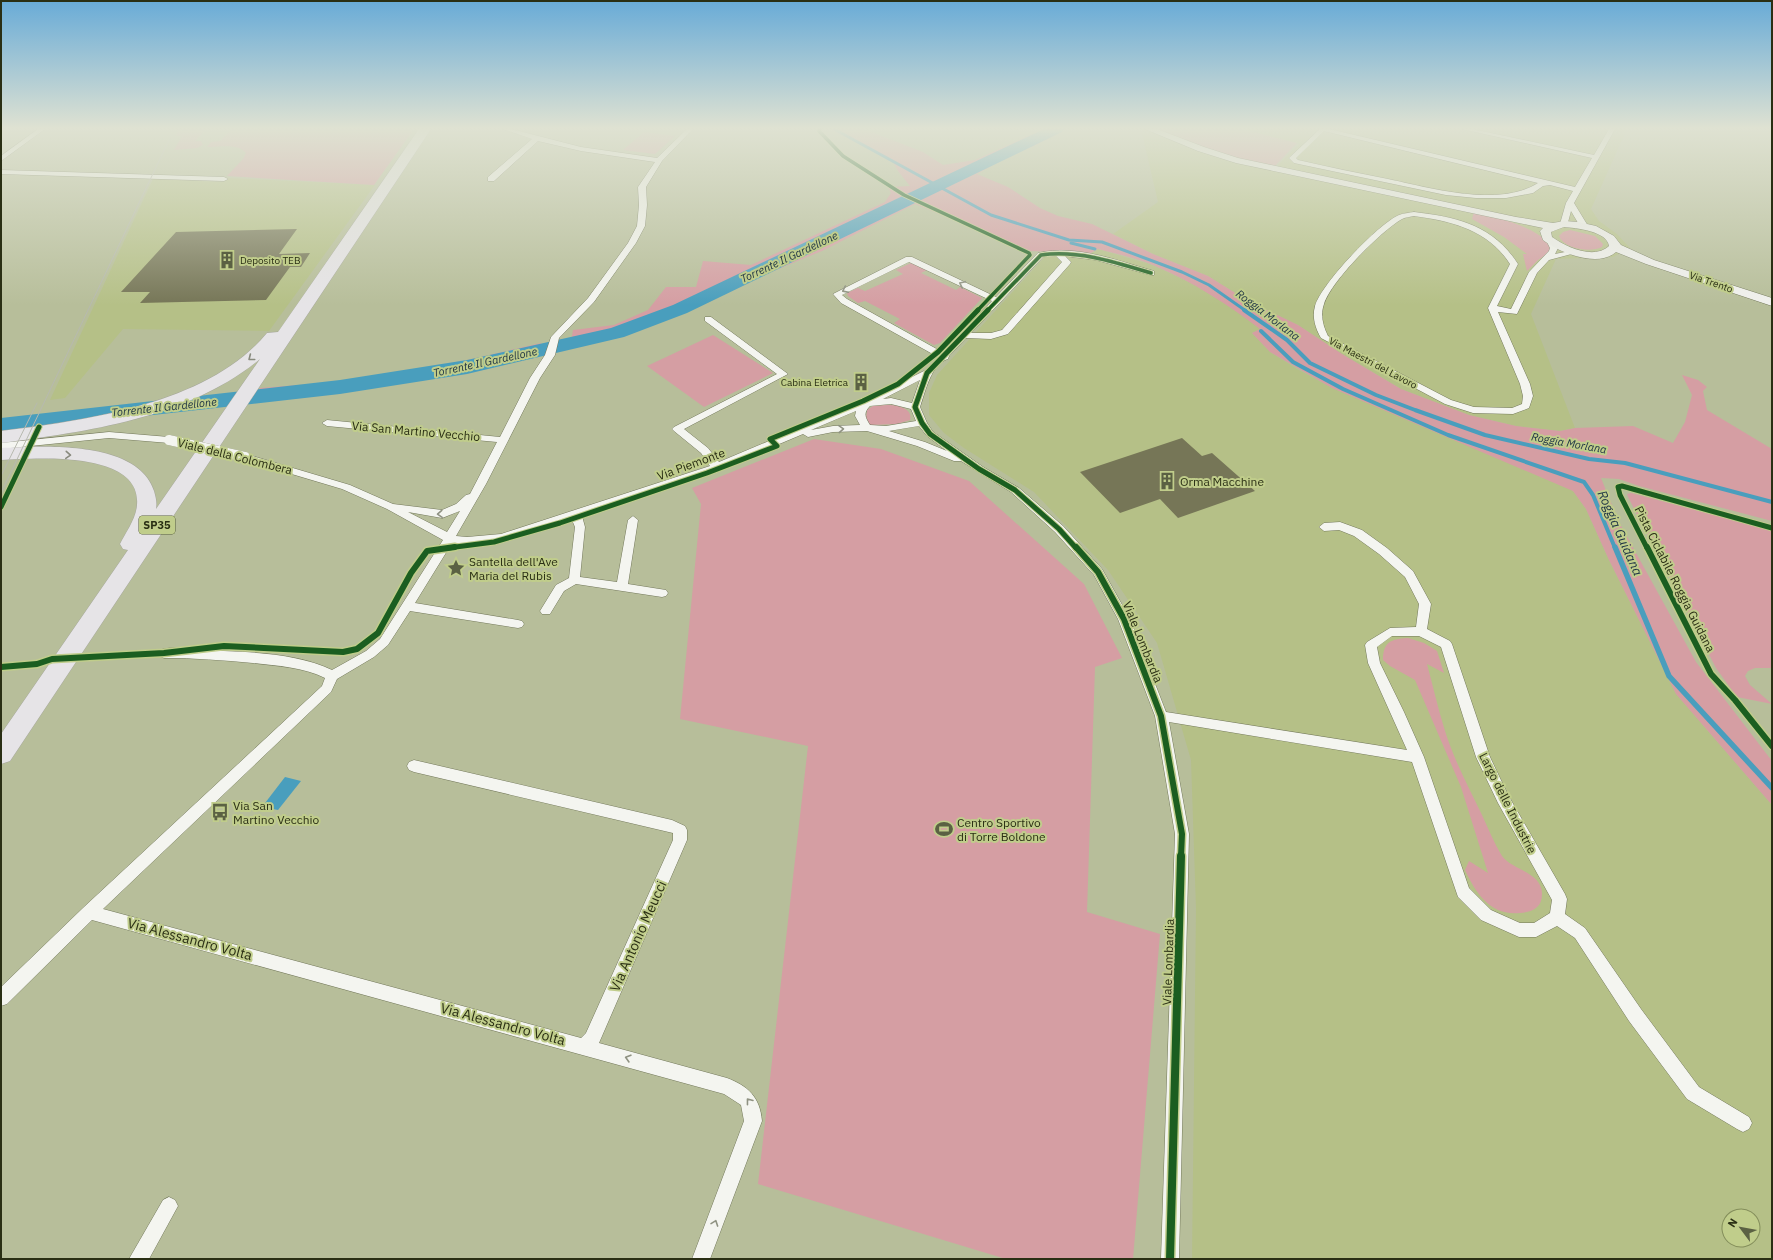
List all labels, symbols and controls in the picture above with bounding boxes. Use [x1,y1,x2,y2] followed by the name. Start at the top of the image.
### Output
[738,228,840,286] water label: Torrente Il Gardellone
[217,250,237,270] building icon: Deposito TEB
[240,254,300,267] place label: Deposito TEB
[1687,268,1735,296] street label: Via Trento
[959,281,967,289] one-way arrow
[842,285,849,293] one-way arrow
[1233,286,1303,344] water label: Roggia Morlana
[1327,334,1420,392] street label: Via Maestri del Lavoro
[432,344,539,380] water label: Torrente Il Gardellone
[248,353,255,360] one-way arrow
[851,372,871,392] building icon: Cabina Eletrica
[781,376,849,389] place label: Cabina Eletrica
[111,394,218,419] water label: Torrente Il Gardellone
[351,418,481,444] street label: Via San Martino Vecchio
[838,425,844,433] one-way arrow
[1530,429,1608,457] water label: Roggia Morlana
[176,434,294,478] street label: Viale della Colombera
[655,445,727,483] street label: Via Piemonte
[65,450,71,459] one-way arrow
[1157,471,1177,491] building icon: Orma Macchine
[1180,474,1264,489] place label: Orma Macchine
[1594,488,1646,578] water label: Roggia Guidana
[1631,503,1719,655] street label: Pista Ciclabile Roggia Guidana
[437,510,443,519] one-way arrow
[139,516,175,534] road number: SP35
[469,554,558,583] place label: Santella dell'Ave Maria del Rubis
[446,558,466,578] place icon: Santella dell'Ave Maria del Rubis
[1120,599,1166,685] street label: Viale Lombardia
[1476,750,1540,856] street label: Largo delle Industrie
[233,798,320,827] place label: Via San Martino Vecchio
[210,802,230,822] bus stop icon: Via San Martino Vecchio
[957,815,1046,844] place label: Centro Sportivo di Torre Boldone
[934,819,954,839] sports icon: Centro Sportivo di Torre Boldone
[605,878,671,994] street label: Via Antonio Meucci
[126,914,255,964] street label: Via Alessandro Volta
[1159,918,1177,1006] street label: Viale Lombardia
[439,999,568,1049] street label: Via Alessandro Volta
[625,1054,632,1063] one-way arrow
[747,1099,754,1106] one-way arrow
[1721,1208,1761,1248] north arrow
[1724,1216,1741,1230] text: N
[711,1219,719,1226] one-way arrow

